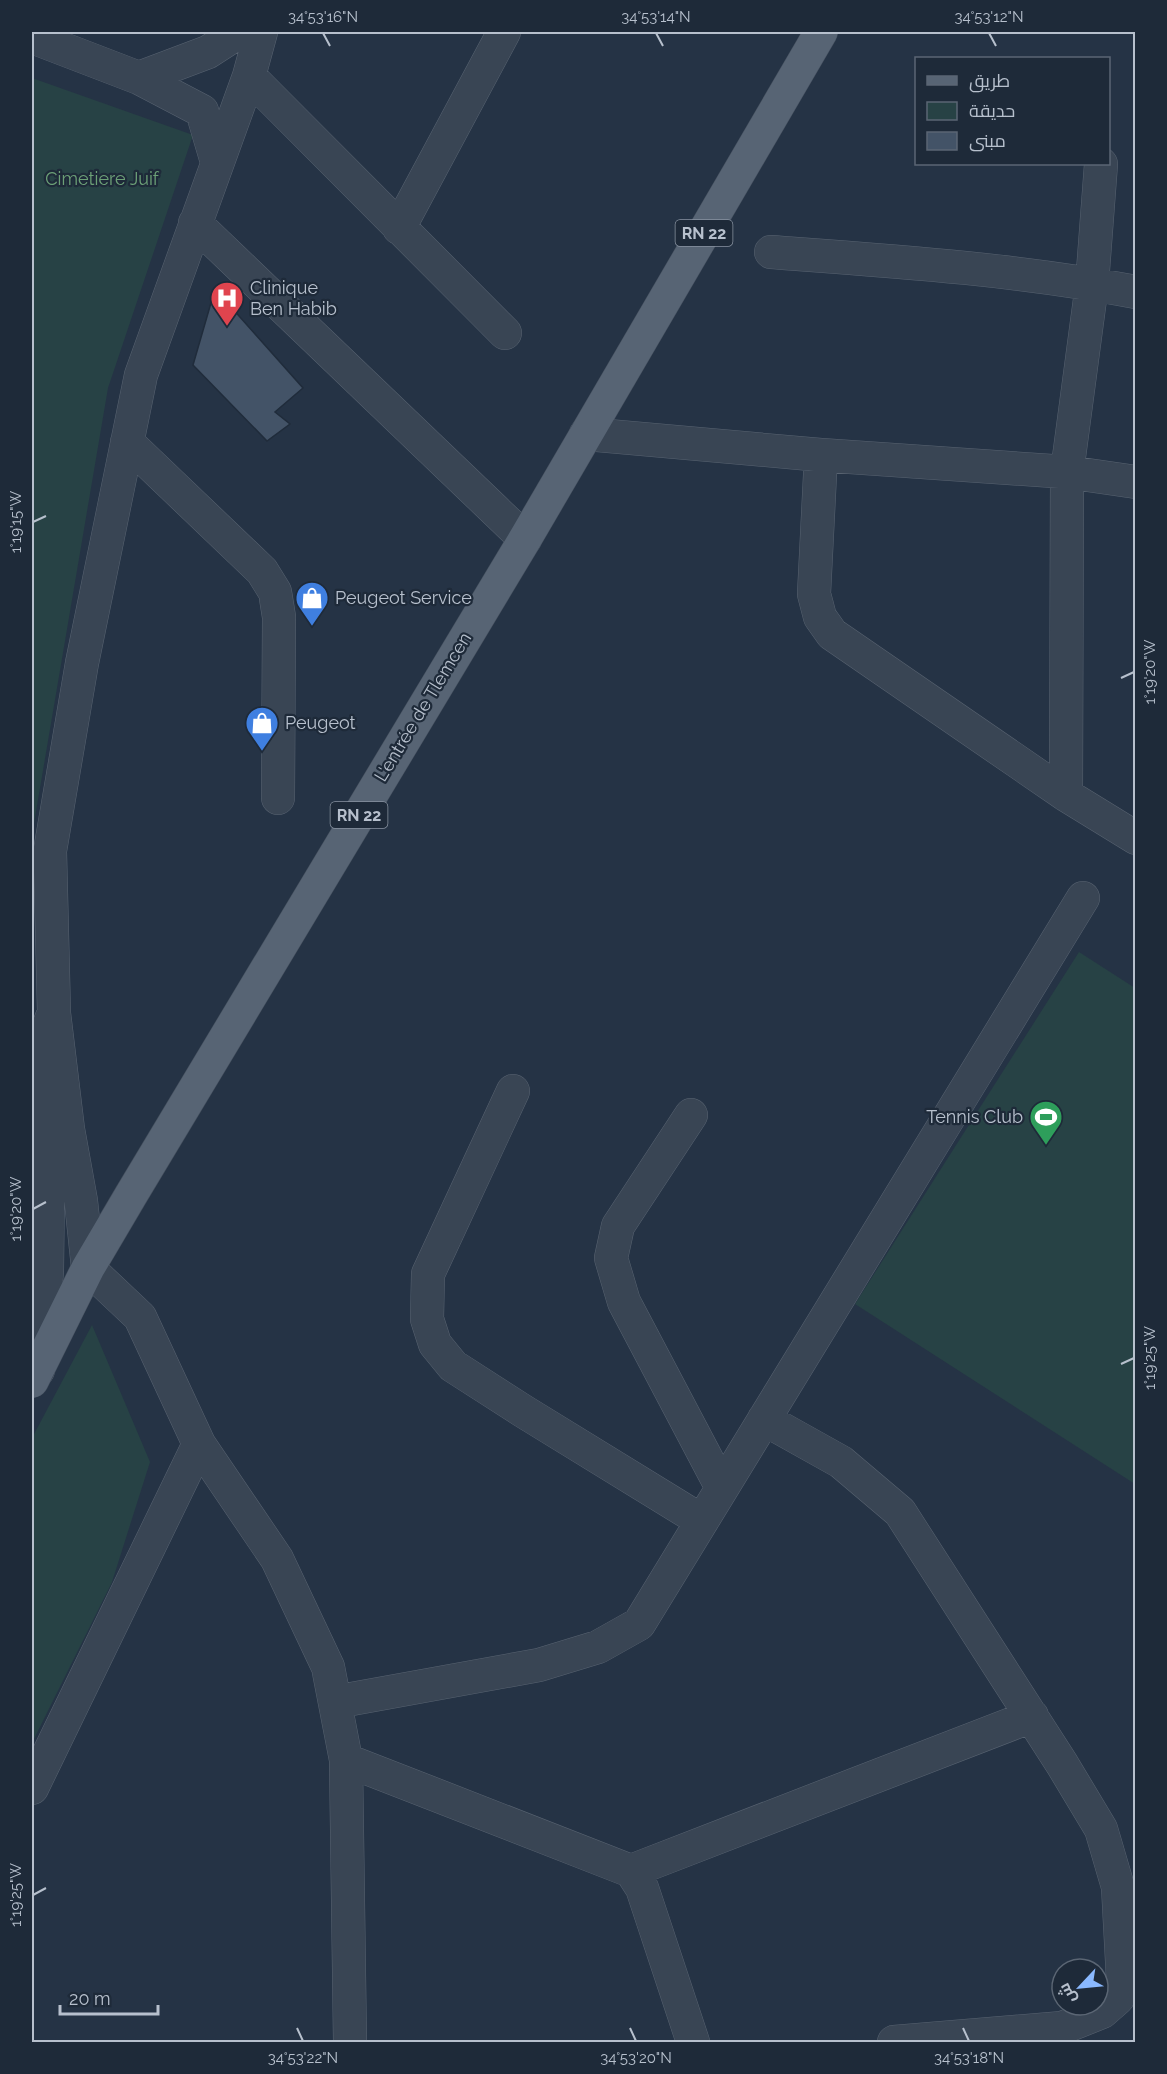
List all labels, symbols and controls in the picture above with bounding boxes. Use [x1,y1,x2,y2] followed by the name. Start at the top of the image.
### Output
[288,8,358,26] text: 34°53'16"N
[621,8,691,26] text: 34°53'14"N
[955,8,1023,26] text: 34°53'12"N
[915,57,1110,165] legend
[969,70,1010,93] text: طريق
[969,100,1015,121] text: حديقة
[969,130,1006,152] text: مبنى
[45,168,160,189] park label: Cimetiere Juif
[676,220,732,246] road number: RN 22
[250,277,337,319] place label: Clinique Ben Habib
[209,280,245,327] hospital icon: Clinique Ben Habib
[7,490,25,553] text: 1°19'15"W
[294,580,330,627] shop icon: Peugeot Service
[335,587,472,608] place label: Peugeot Service
[370,628,475,785] street label: L'entrée de Tlemcen
[1141,639,1159,704] text: 1°19'20"W
[244,705,280,752] shop icon: Peugeot
[285,712,356,733] place label: Peugeot
[330,802,388,828] road number: RN 22
[1028,1099,1064,1146] sports icon: Tennis Club
[926,1106,1023,1127] place label: Tennis Club
[7,1176,25,1241] text: 1°19'20"W
[1141,1326,1159,1390] text: 1°19'25"W
[7,1863,25,1927] text: 1°19'25"W
[1050,1957,1110,2017] north arrow
[60,1978,158,2016] scale bar
[1054,1980,1080,2007] text: ش
[69,1988,111,2009] text: 20 m
[268,2049,338,2067] text: 34°53'22"N
[600,2049,672,2067] text: 34°53'20"N
[934,2049,1004,2067] text: 34°53'18"N

